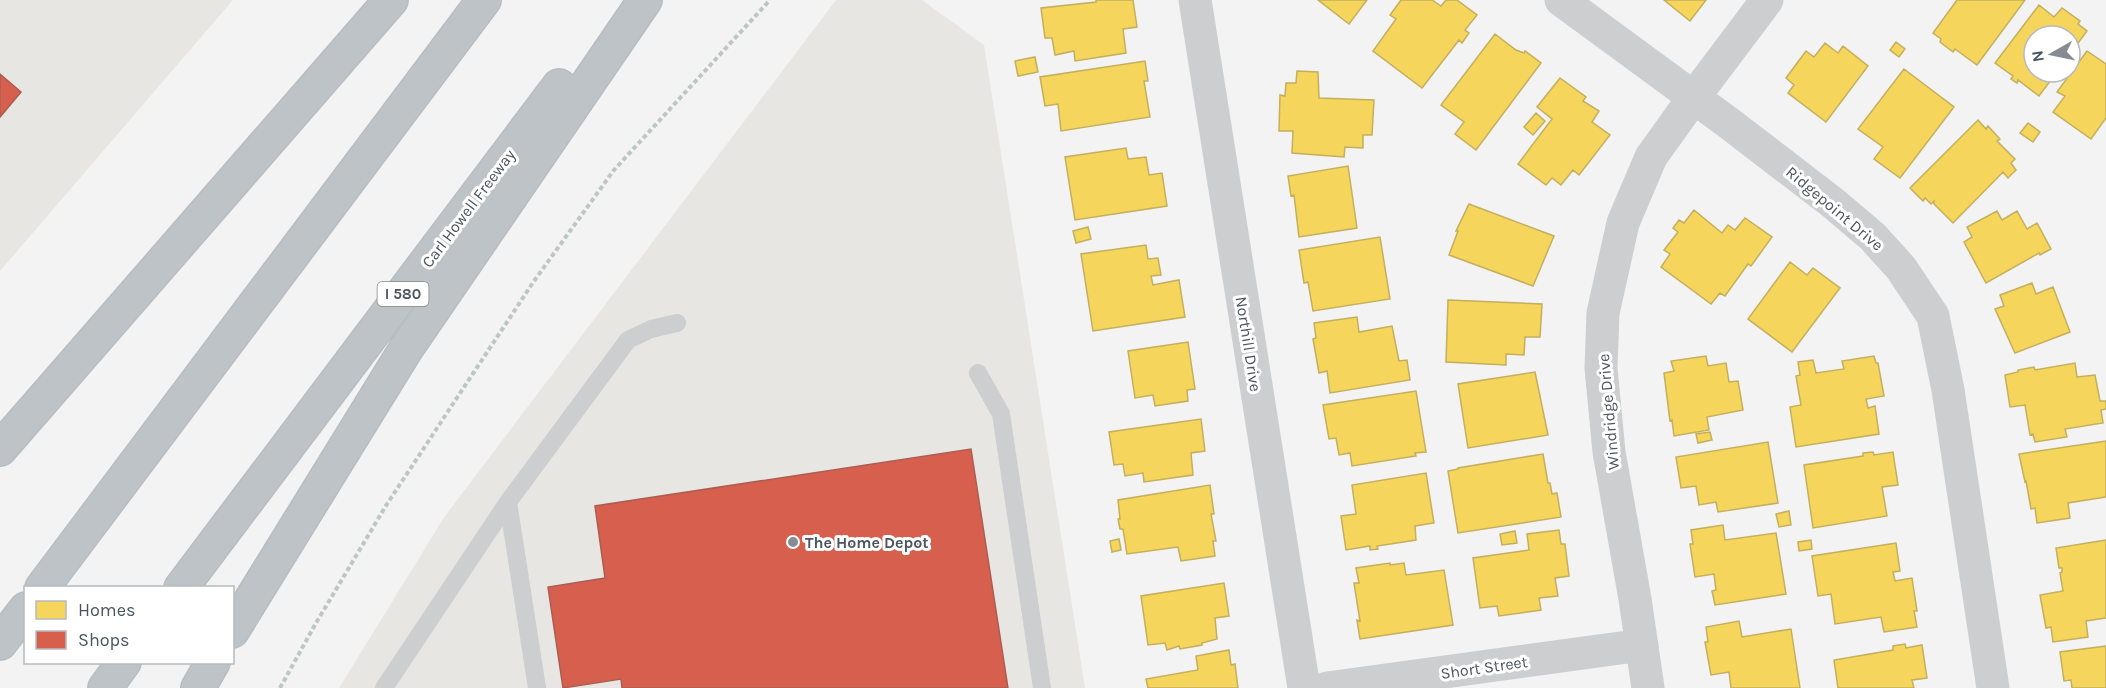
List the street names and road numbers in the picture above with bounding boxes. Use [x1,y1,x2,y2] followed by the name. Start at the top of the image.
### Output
[418,145,519,271] street label: Carl Howell Freeway
[1782,162,1887,255] street label: Ridgepoint Drive
[378,282,428,306] road number: I 580
[1232,295,1265,393] street label: Northill Drive
[1594,353,1623,471] street label: Windridge Drive
[1439,652,1529,683] street label: Short Street

